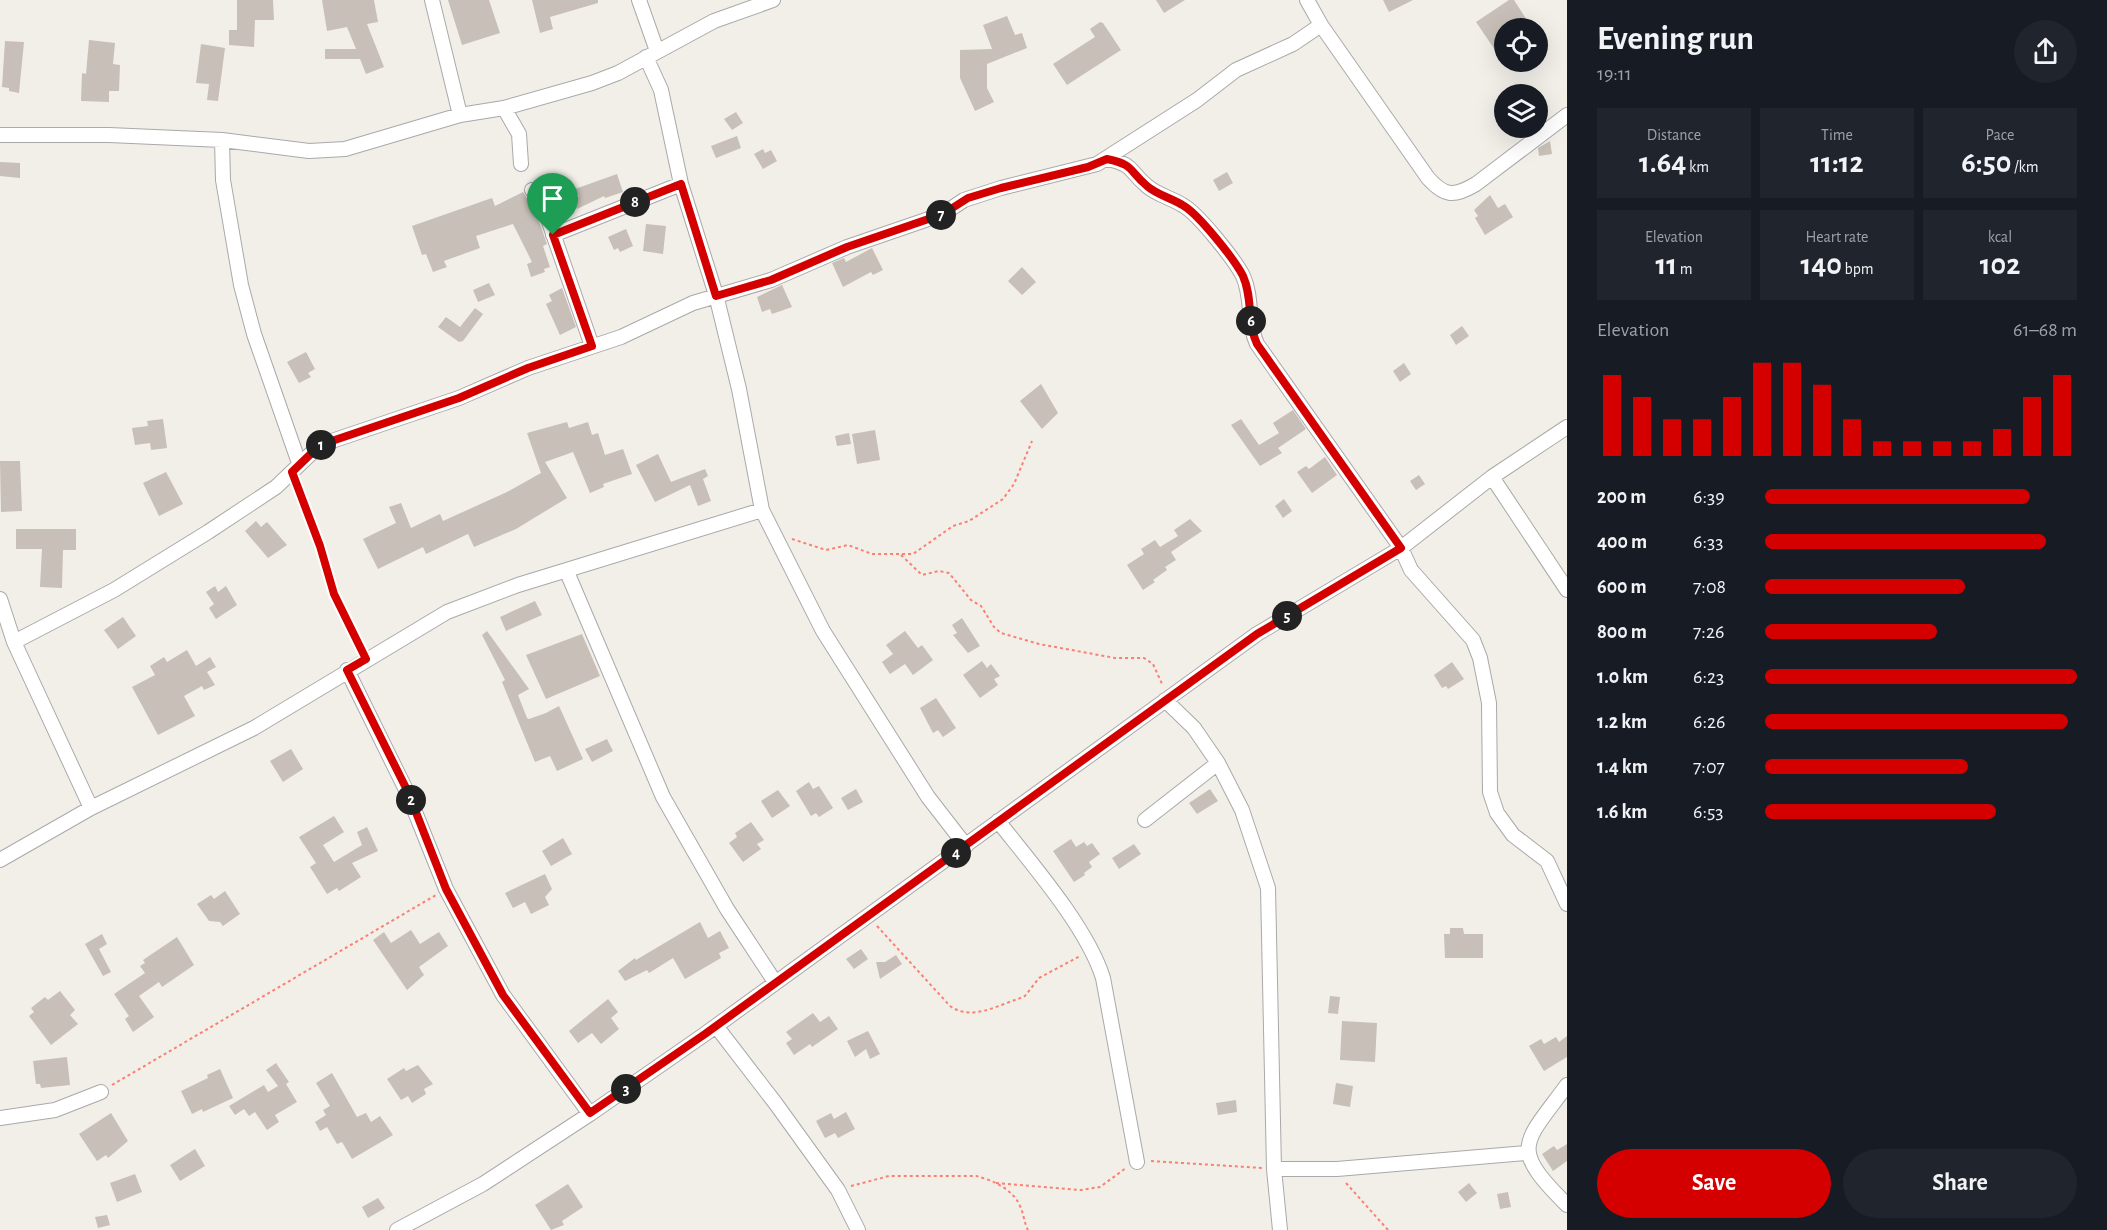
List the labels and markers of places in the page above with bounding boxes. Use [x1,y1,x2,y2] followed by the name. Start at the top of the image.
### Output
[527,173,578,235] pin
[620,187,650,217] pin: 8
[926,200,956,230] pin: 7
[1236,306,1266,336] pin: 6
[306,430,336,460] pin: 1
[1272,601,1302,631] pin: 5
[396,785,426,815] pin: 2
[941,838,971,868] pin: 4
[611,1074,641,1104] pin: 3

